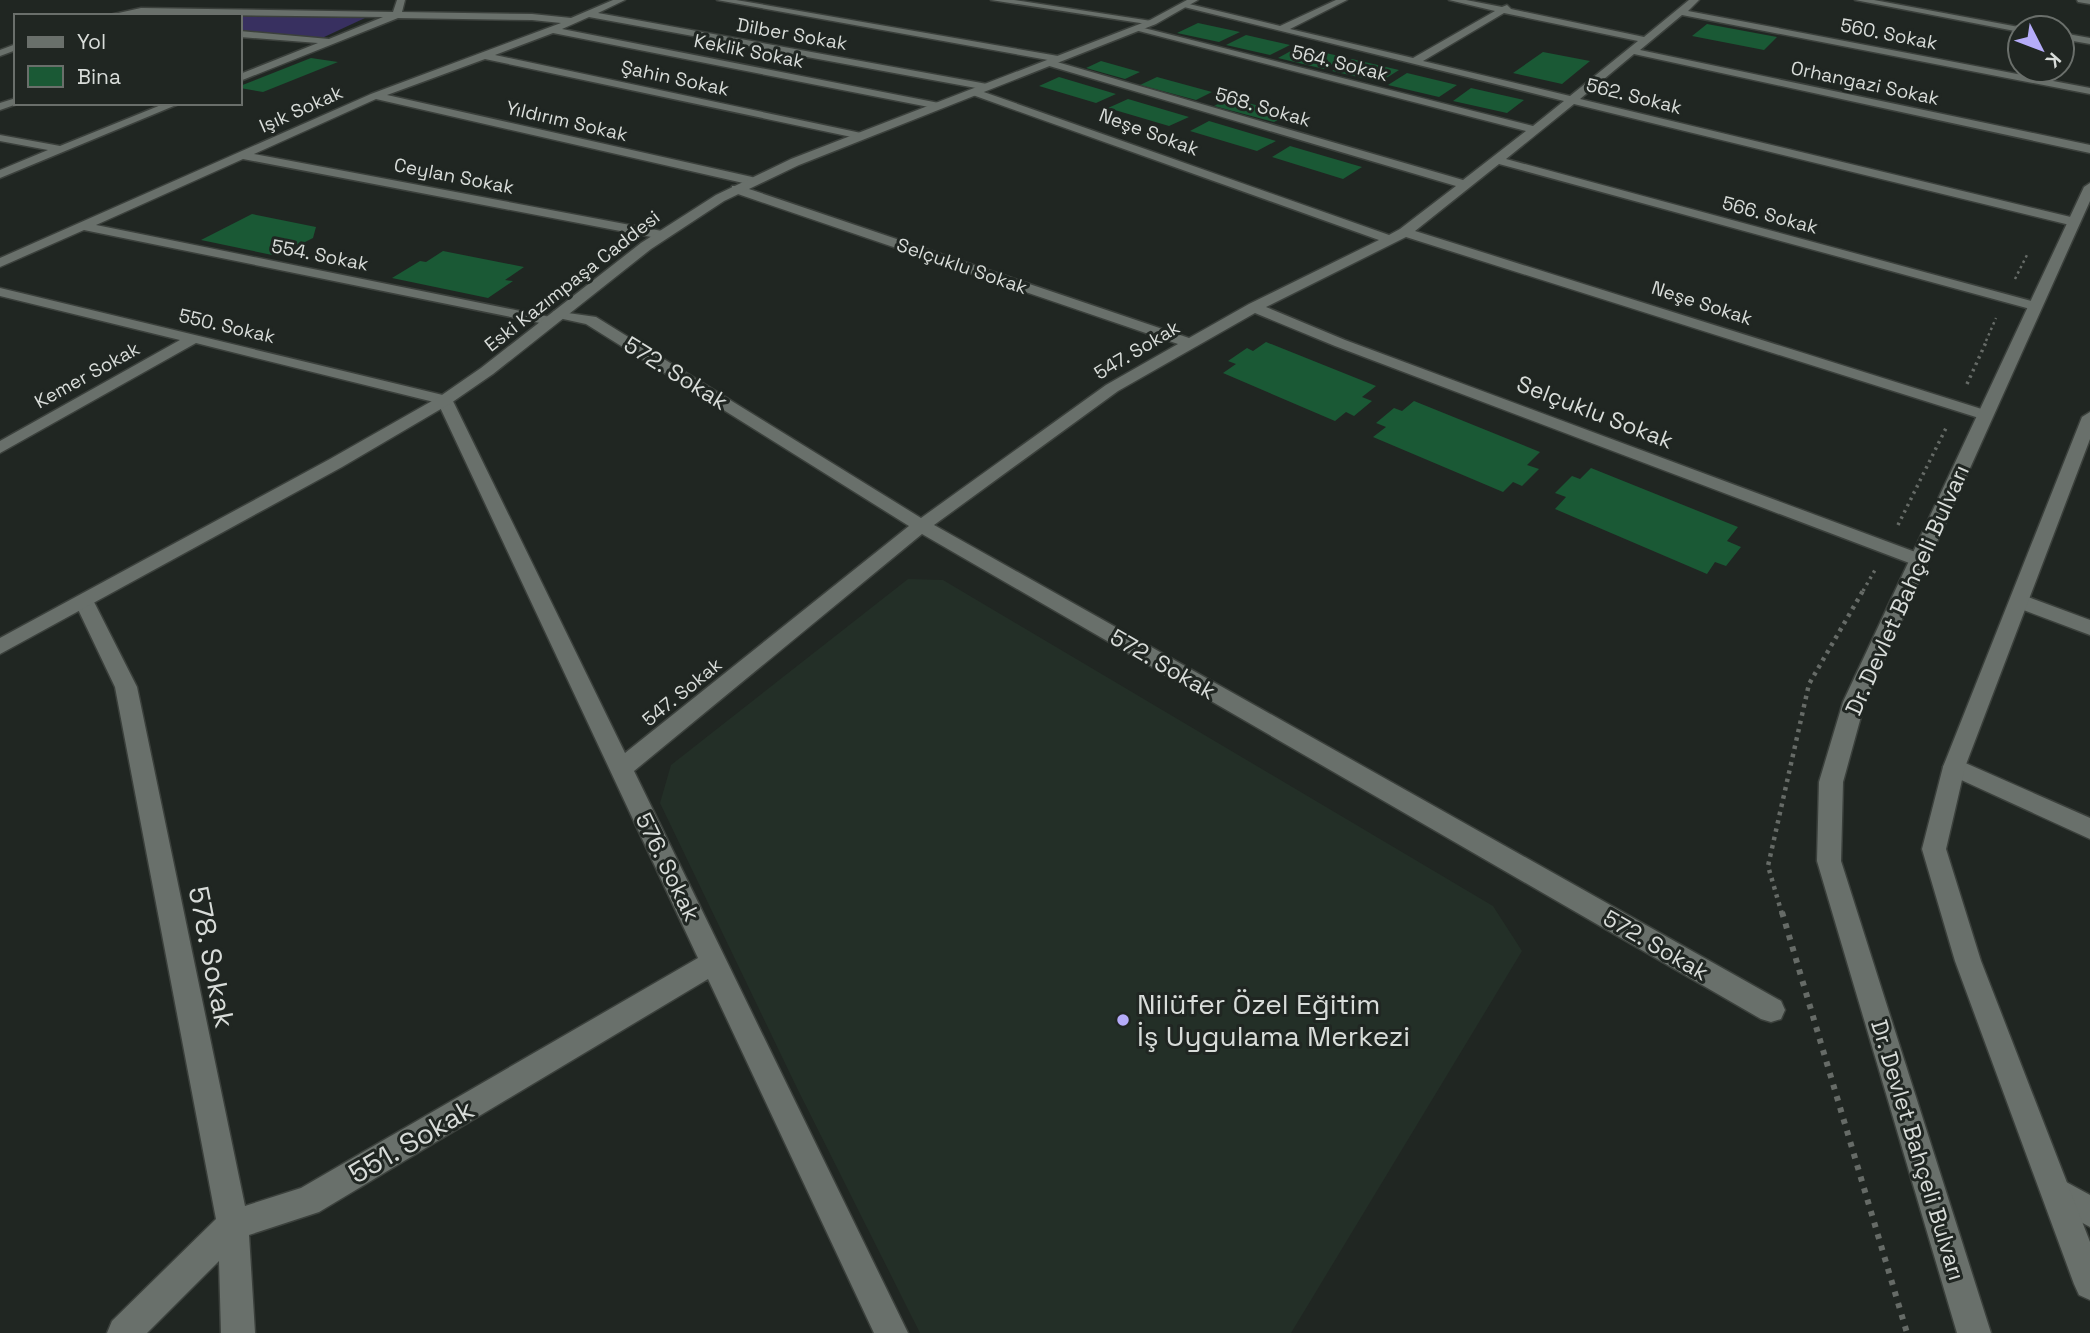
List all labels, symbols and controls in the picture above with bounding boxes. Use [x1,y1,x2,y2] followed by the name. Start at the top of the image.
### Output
[735,12,849,56] street label: Dilber Sokak
[1838,12,1940,56] street label: 560. Sokak
[14,14,242,105] legend
[2006,14,2076,84] north arrow
[77,28,106,55] text: Yol
[692,28,806,74] street label: Keklik Sokak
[1289,39,1391,87] street label: 564. Sokak
[2040,47,2067,73] text: K
[619,54,731,102] street label: Şahin Sokak
[1788,55,1942,111] street label: Orhangazi Sokak
[77,63,121,90] text: Bina
[1583,72,1685,120] street label: 562. Sokak
[255,79,347,139] street label: Işık Sokak
[1212,81,1314,133] street label: 568. Sokak
[504,95,630,147] street label: Yıldırım Sokak
[1096,102,1202,162] street label: Neşe Sokak
[392,152,516,200] street label: Ceylan Sokak
[1719,190,1821,240] street label: 566. Sokak
[479,205,665,357] street label: Eski Kazımpaşa Caddesi
[893,232,1031,300] street label: Selçuklu Sokak
[269,233,371,277] street label: 554. Sokak
[1648,275,1756,331] street label: Neşe Sokak
[176,303,278,349] street label: 550. Sokak
[1090,315,1184,385] street label: 547. Sokak
[618,329,734,417] street label: 572. Sokak
[30,336,144,414] street label: Kemer Sokak
[1513,368,1677,456] street label: Selçuklu Sokak
[1838,460,1976,720] street label: Dr. Devlet Bahçeli Bulvarı
[1105,622,1221,706] street label: 572. Sokak
[637,652,727,732] street label: 547. Sokak
[629,808,707,926] street label: 576. Sokak
[181,883,243,1031] street label: 578. Sokak
[1598,903,1714,987] street label: 572. Sokak
[1137,986,1410,1054] place label: Nilüfer Özel Eğitim İş Uygulama Merkezi
[1115,1012,1131,1028] marker: Nilüfer Özel Eğitim İş Uygulama Merkezi
[1864,1016,1972,1284] street label: Dr. Devlet Bahçeli Bulvarı
[342,1091,480,1191] street label: 551. Sokak

